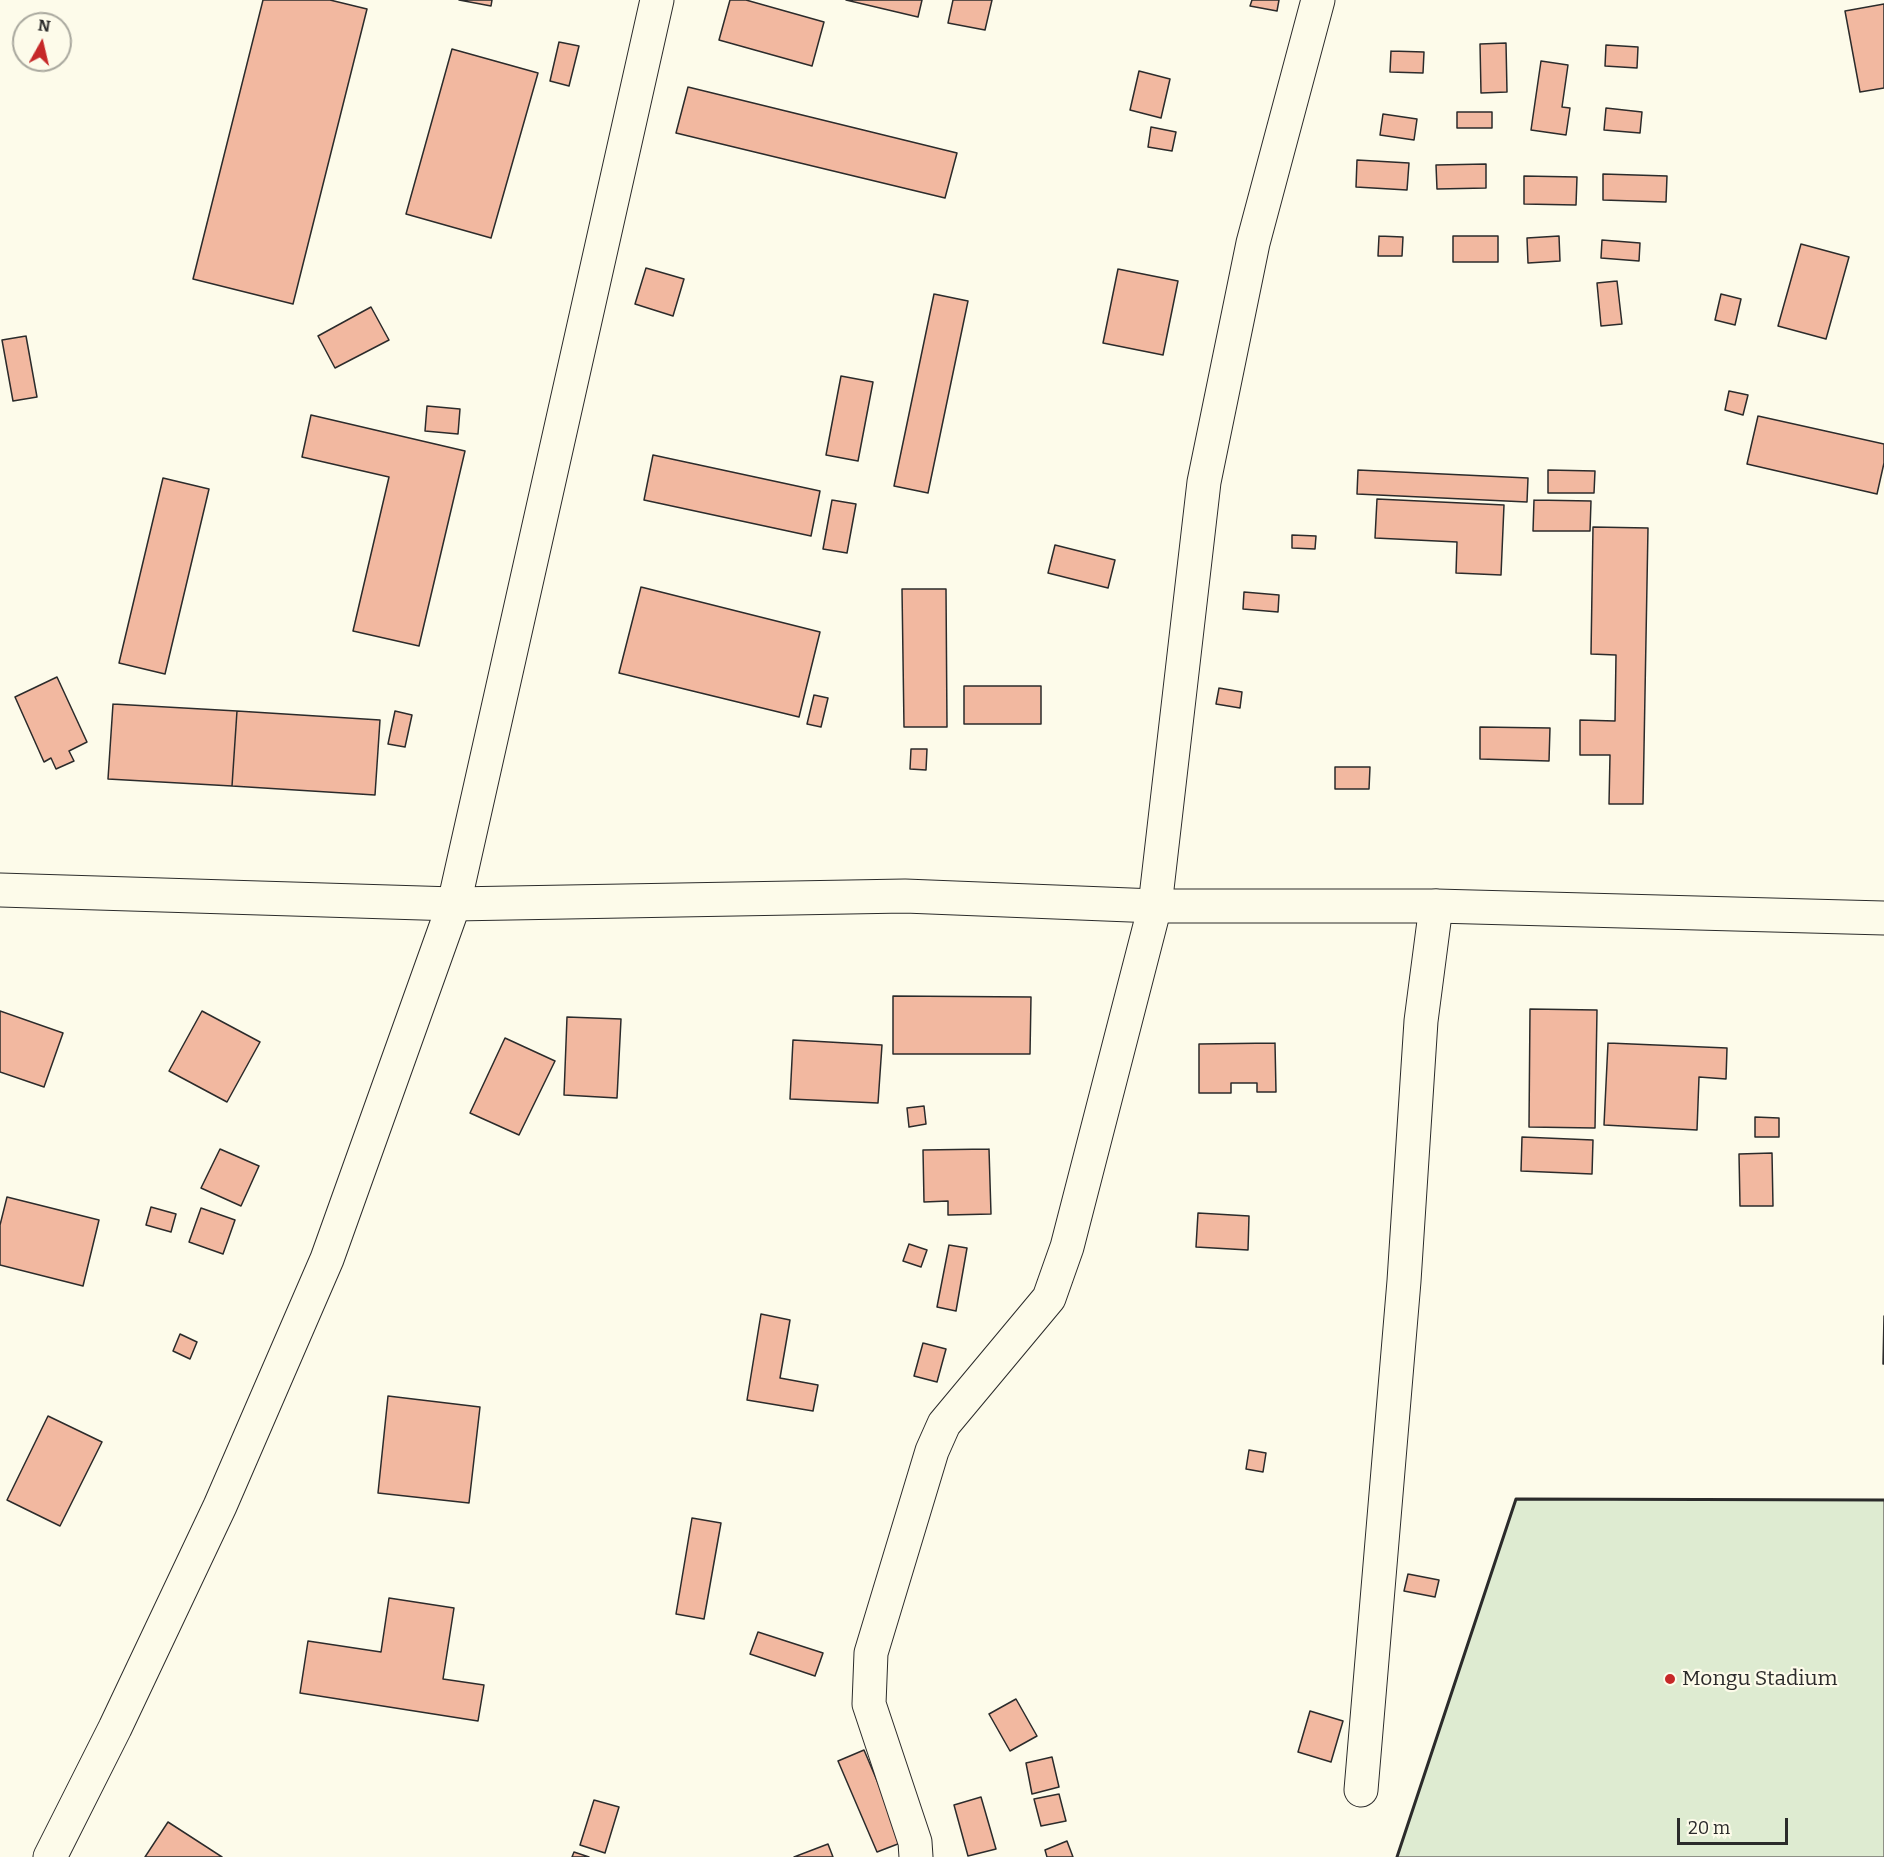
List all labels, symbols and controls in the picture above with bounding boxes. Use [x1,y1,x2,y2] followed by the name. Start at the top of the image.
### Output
[12,12,72,72] north arrow
[37,15,52,36] text: N
[1682,1666,1838,1692] place label: Mongu Stadium
[1663,1672,1677,1686] marker: Mongu Stadium
[1680,1806,1791,1844] scale bar
[1688,1817,1730,1839] text: 20 m

